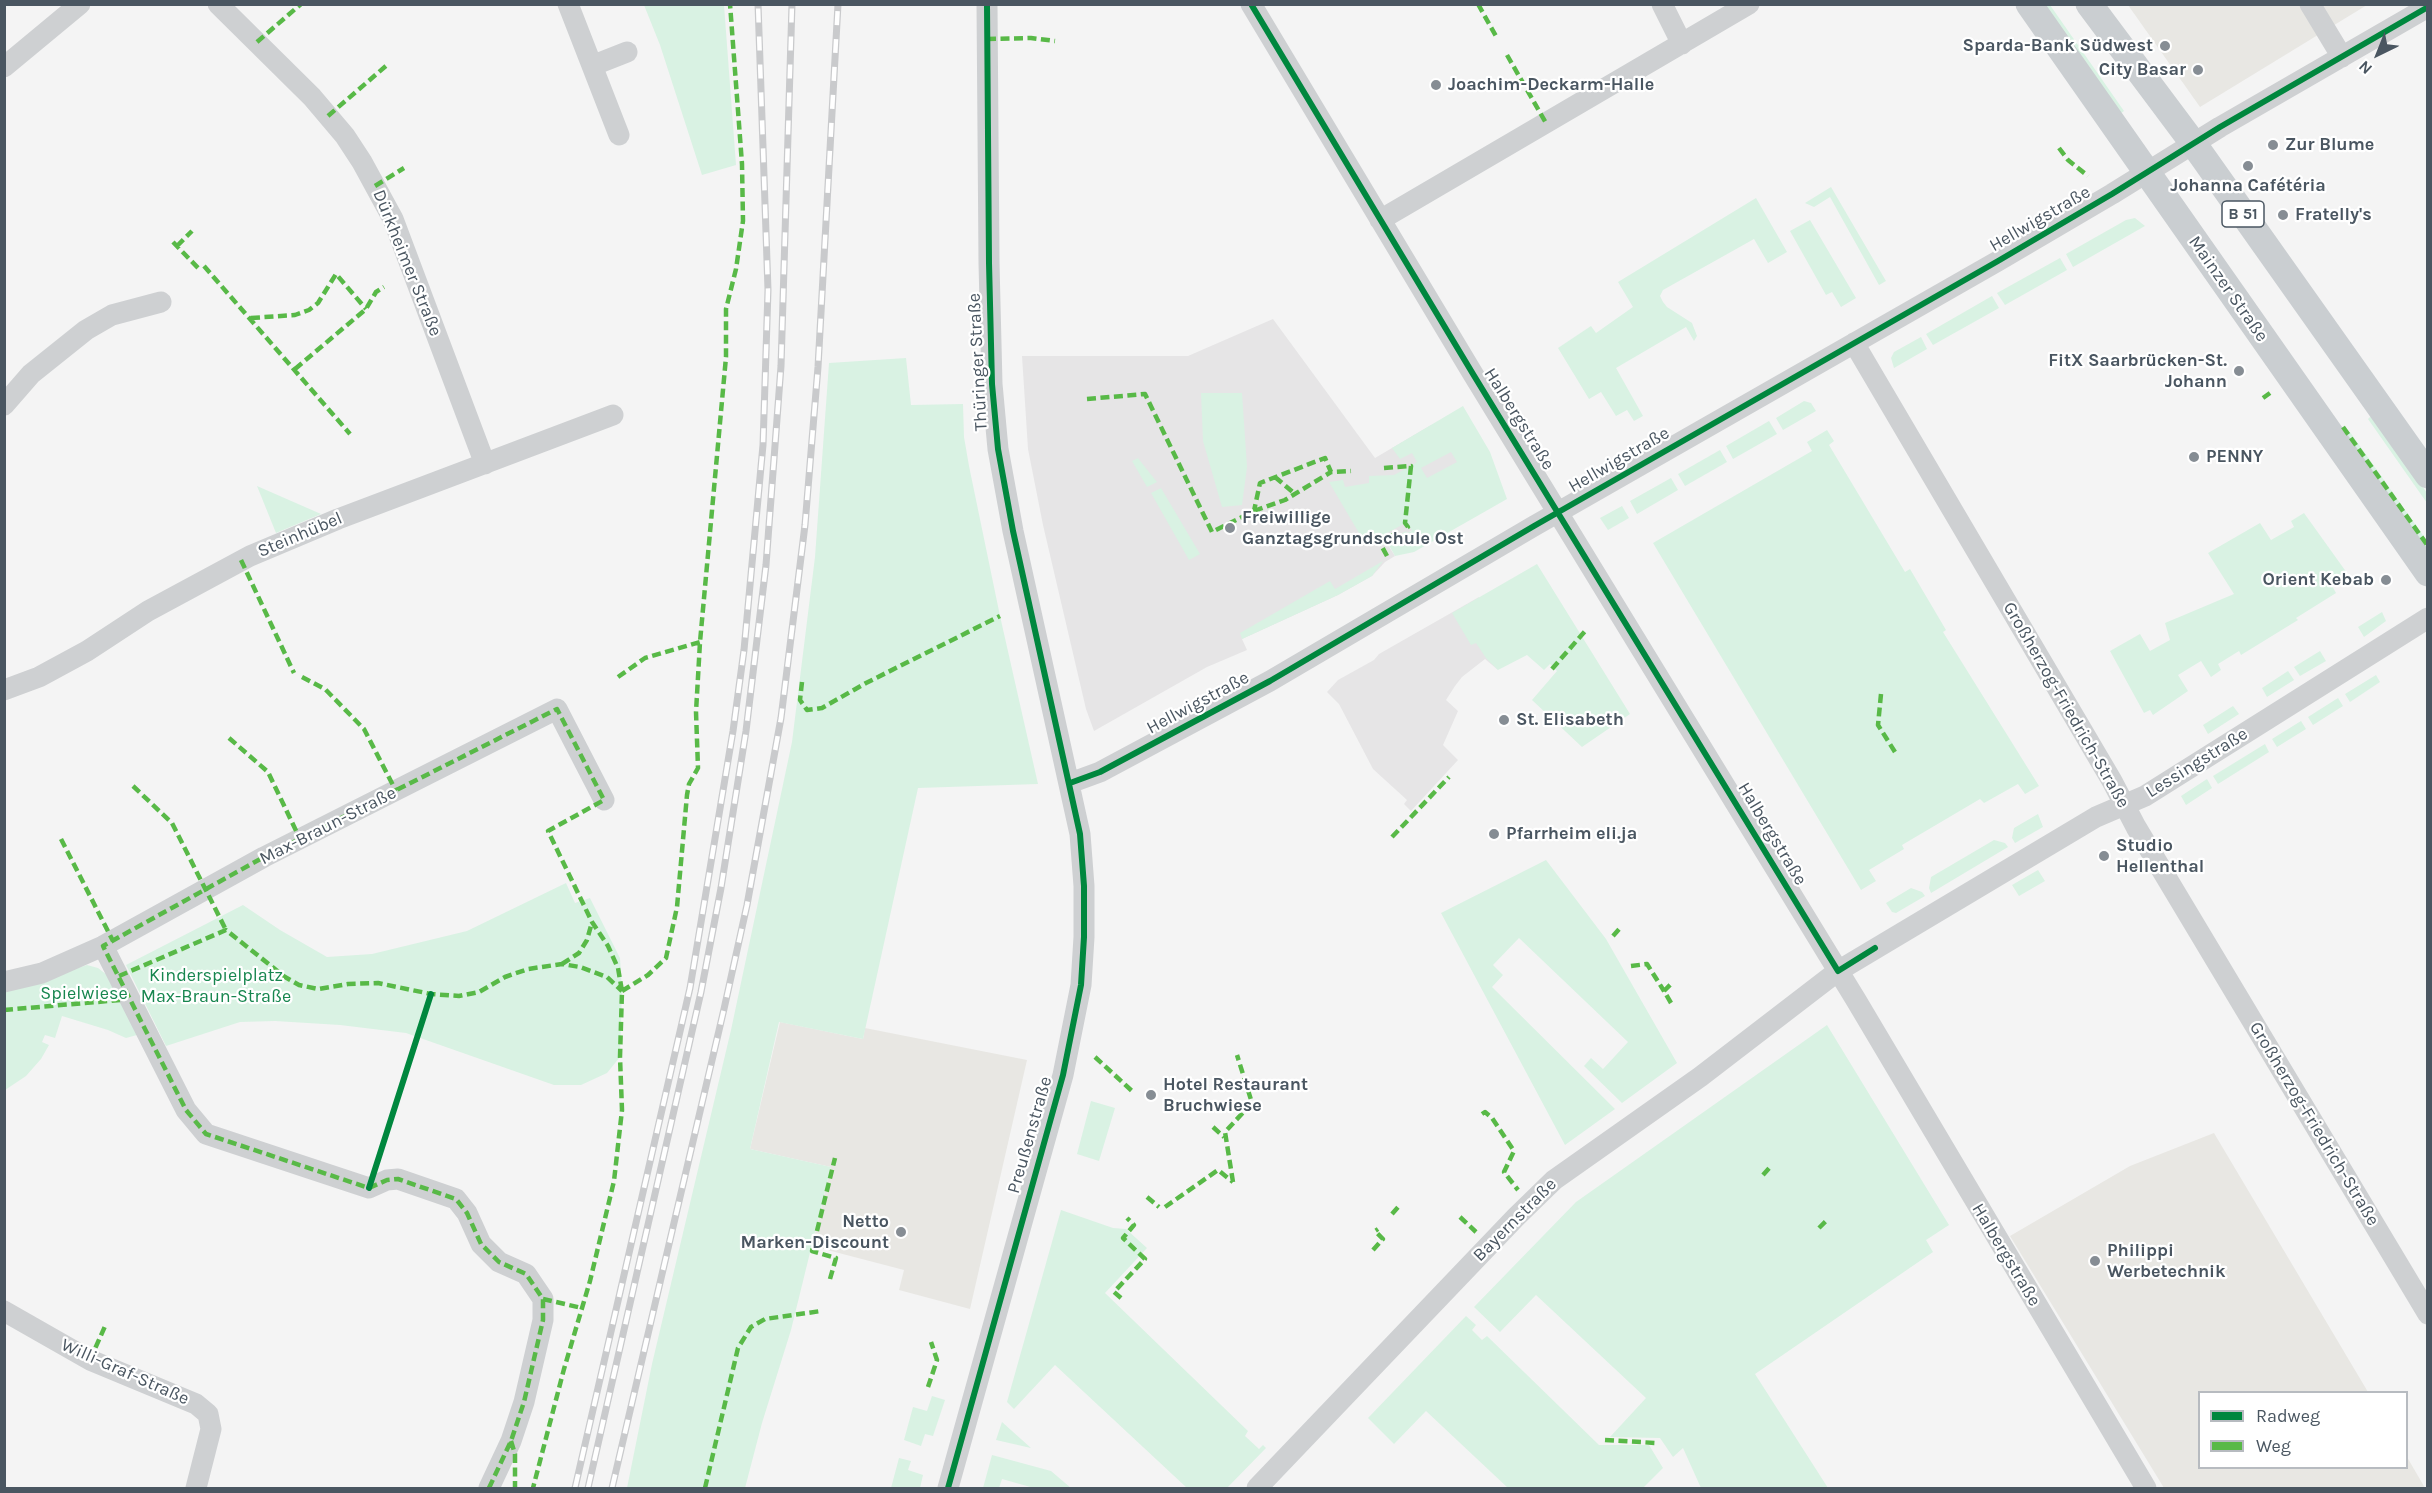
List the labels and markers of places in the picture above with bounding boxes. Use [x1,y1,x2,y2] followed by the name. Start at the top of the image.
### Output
[1962,35,2153,57] place label: Sparda-Bank Südwest
[2158,39,2172,53] marker: Sparda-Bank Südwest
[2099,59,2186,81] place label: City Basar
[2191,63,2205,77] marker: City Basar
[1448,74,1654,96] place label: Joachim-Deckarm-Halle
[1429,78,1443,92] marker: Joachim-Deckarm-Halle
[2285,134,2374,156] place label: Zur Blume
[2266,138,2280,152] marker: Zur Blume
[2241,159,2255,173] marker: Johanna Cafétéria
[2170,175,2326,197] place label: Johanna Cafétéria
[2295,204,2372,226] place label: Fratelly's
[2276,208,2290,222] marker: Fratelly's
[2048,350,2227,392] place label: FitX Saarbrücken-St. Johann
[2232,364,2246,378] marker: FitX Saarbrücken-St. Johann
[2206,446,2263,468] place label: PENNY
[2187,450,2201,464] marker: PENNY
[1242,507,1464,550] place label: Freiwillige Ganztagsgrundschule Ost
[1223,521,1237,535] marker: Freiwillige Ganztagsgrundschule Ost
[2262,569,2374,591] place label: Orient Kebab
[2379,573,2393,587] marker: Orient Kebab
[1516,709,1624,731] place label: St. Elisabeth
[1497,713,1511,727] marker: St. Elisabeth
[1506,823,1637,845] place label: Pfarrheim eli.ja
[1487,827,1501,841] marker: Pfarrheim eli.ja
[2116,835,2204,878] place label: Studio Hellenthal
[2097,849,2111,863] marker: Studio Hellenthal
[1163,1074,1308,1116] place label: Hotel Restaurant Bruchwiese
[1144,1088,1158,1102] marker: Hotel Restaurant Bruchwiese
[740,1211,889,1254] place label: Netto Marken-Discount
[894,1225,908,1239] marker: Netto Marken-Discount
[2107,1240,2226,1282] place label: Philippi Werbetechnik
[2088,1254,2102,1268] marker: Philippi Werbetechnik

